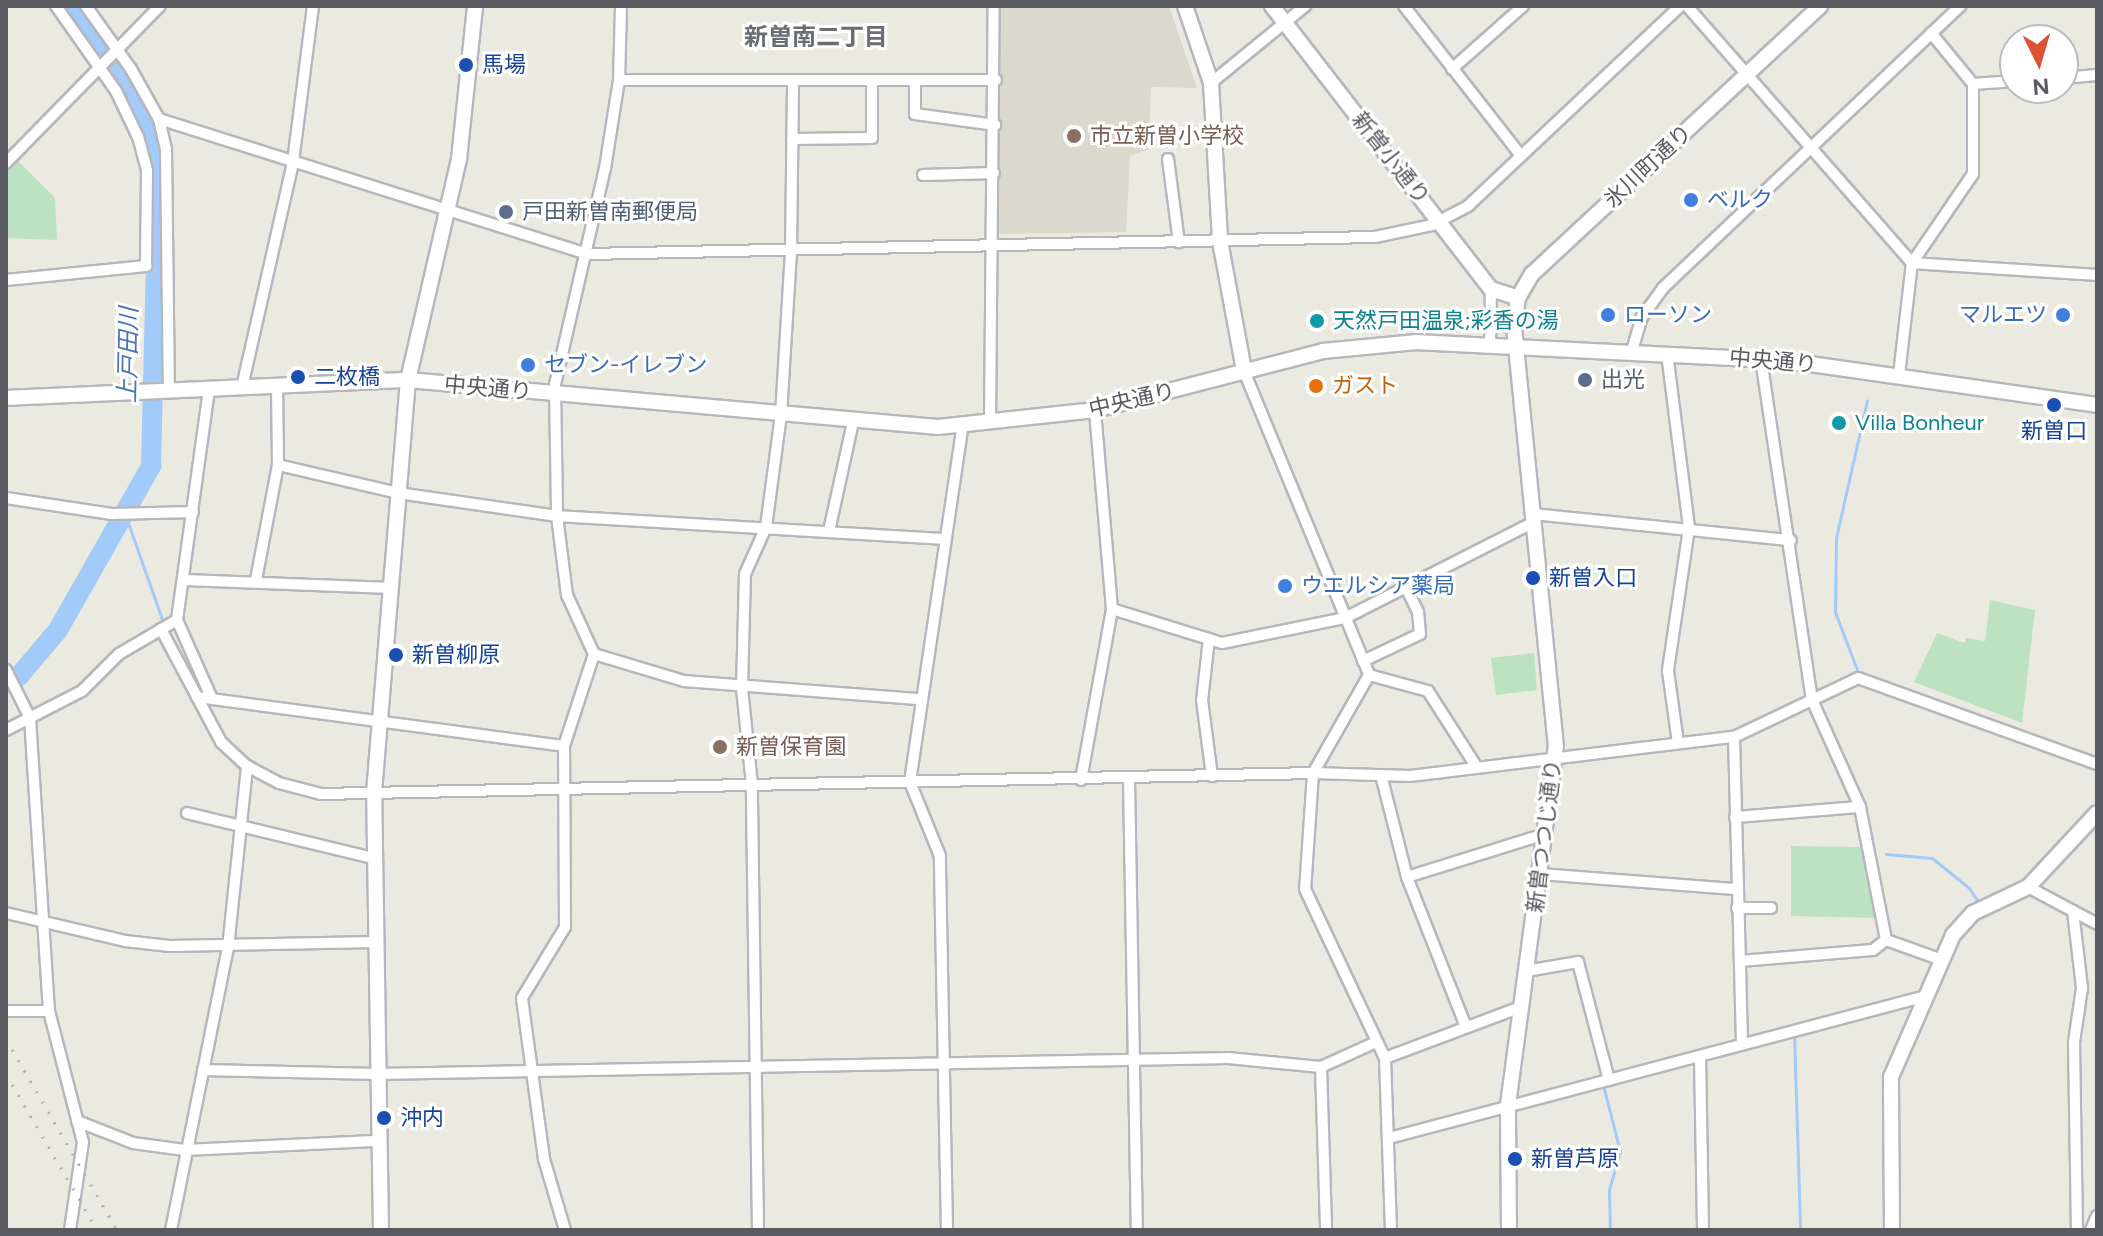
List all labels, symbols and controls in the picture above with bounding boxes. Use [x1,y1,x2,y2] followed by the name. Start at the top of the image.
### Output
[744,23,888,51] district label: 新曽南二丁目
[1999,24,2079,104] north arrow
[482,52,526,78] place label: 馬場
[457,56,475,74] marker: 馬場
[2031,72,2051,101] text: N
[1347,107,1435,209] street label: 新曽小通り
[1599,119,1697,213] street label: 氷川町通り
[1090,123,1244,149] place label: 市立新曽小学校
[1065,127,1083,145] marker: 市立新曽小学校
[1707,187,1773,213] place label: ベルク
[1682,191,1700,209] marker: ベルク
[522,199,698,225] place label: 戸田新曽南郵便局
[497,203,515,221] marker: 戸田新曽南郵便局
[1624,302,1712,328] place label: ローソン
[1959,302,2047,328] place label: マルエツ
[1599,306,1617,324] marker: ローソン
[2054,306,2072,324] marker: マルエツ
[113,307,143,403] water label: 上戸田川
[1333,308,1559,334] place label: 天然戸田温泉;彩香の湯
[1308,312,1326,330] marker: 天然戸田温泉;彩香の湯
[1728,344,1818,378] street label: 中央通り
[544,352,707,378] place label: セブン-イレブン
[519,356,537,374] marker: セブン-イレブン
[314,364,380,390] place label: 二枚橋
[1601,367,1645,393] place label: 出光
[289,368,307,386] marker: 二枚橋
[443,371,533,405] street label: 中央通り
[1576,371,1594,389] marker: 出光
[1332,373,1398,399] place label: ガスト
[1086,377,1178,423] street label: 中央通り
[1307,377,1325,395] marker: ガスト
[2045,396,2063,414] marker: 新曽口
[1855,410,1984,436] place label: Villa Bonheur
[1830,414,1848,432] marker: Villa Bonheur
[2021,418,2087,444] place label: 新曽口
[1549,565,1637,591] place label: 新曽入口
[1524,569,1542,587] marker: 新曽入口
[1301,573,1455,599] place label: ウエルシア薬局
[1276,577,1294,595] marker: ウエルシア薬局
[412,642,500,668] place label: 新曽柳原
[387,646,405,664] marker: 新曽柳原
[736,734,846,760] place label: 新曽保育園
[711,738,729,756] marker: 新曽保育園
[1522,758,1566,914] street label: 新曽つつじ通り
[400,1105,444,1131] place label: 沖内
[375,1109,393,1127] marker: 沖内
[1531,1146,1619,1172] place label: 新曽芦原
[1506,1150,1524,1168] marker: 新曽芦原

